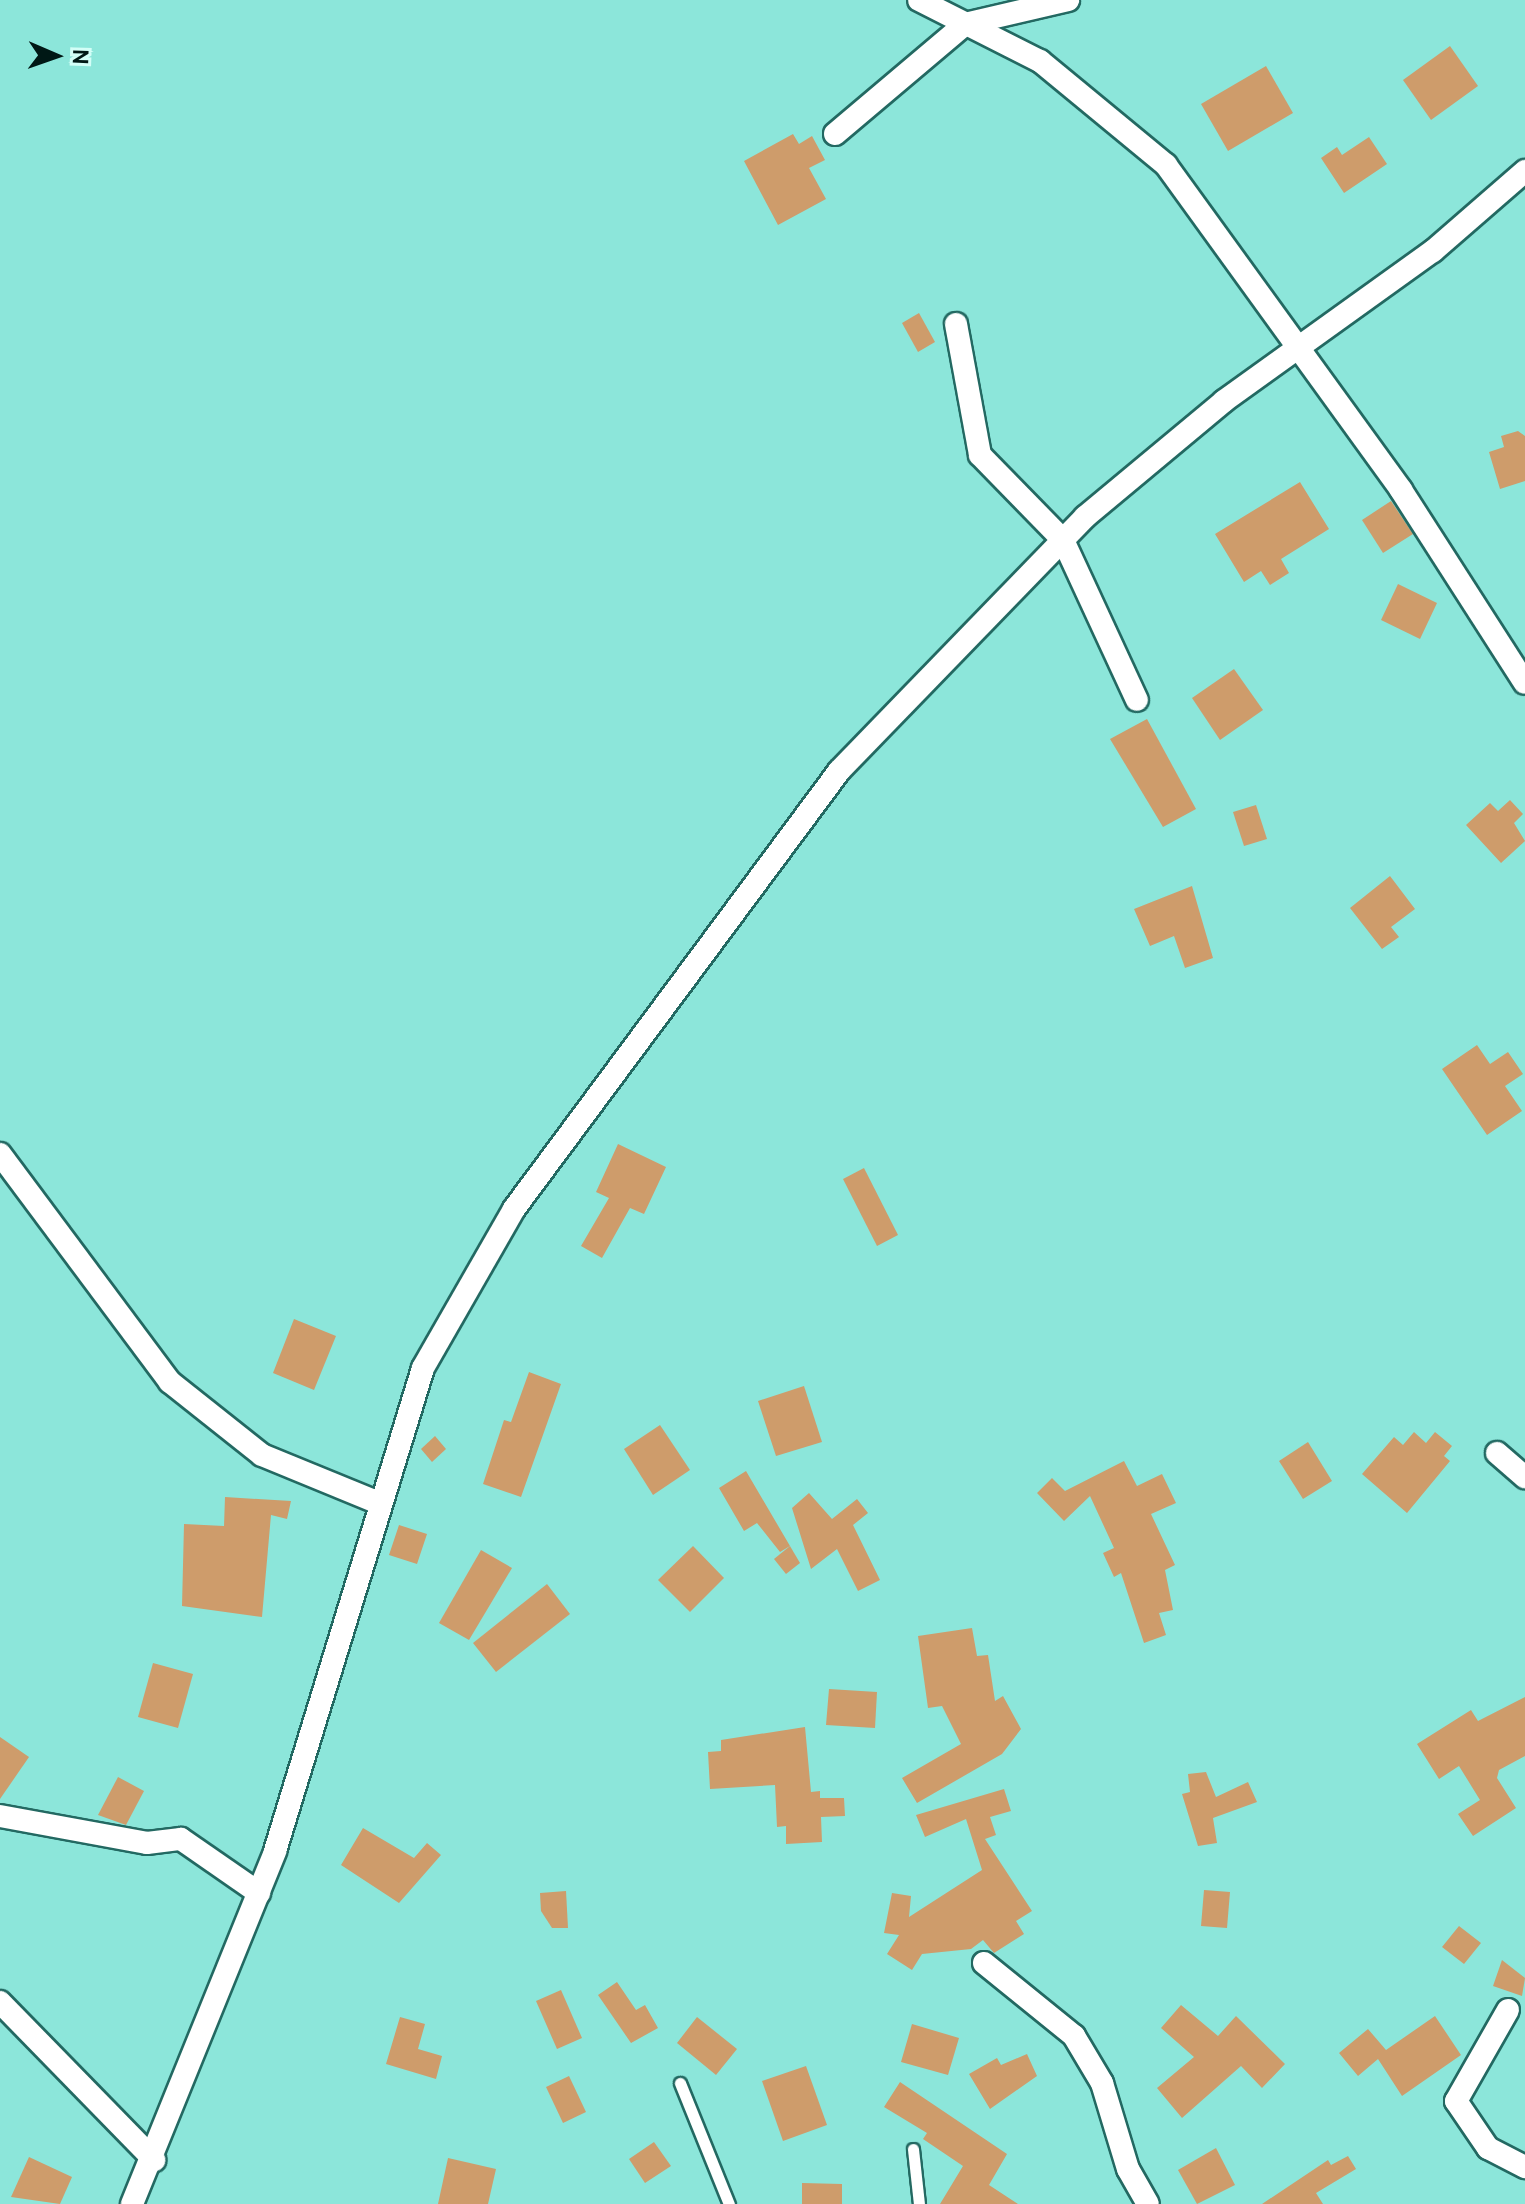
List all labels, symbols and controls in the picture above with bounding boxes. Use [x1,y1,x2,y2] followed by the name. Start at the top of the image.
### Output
[16,16,96,96] north arrow
[67,49,94,65] text: N

